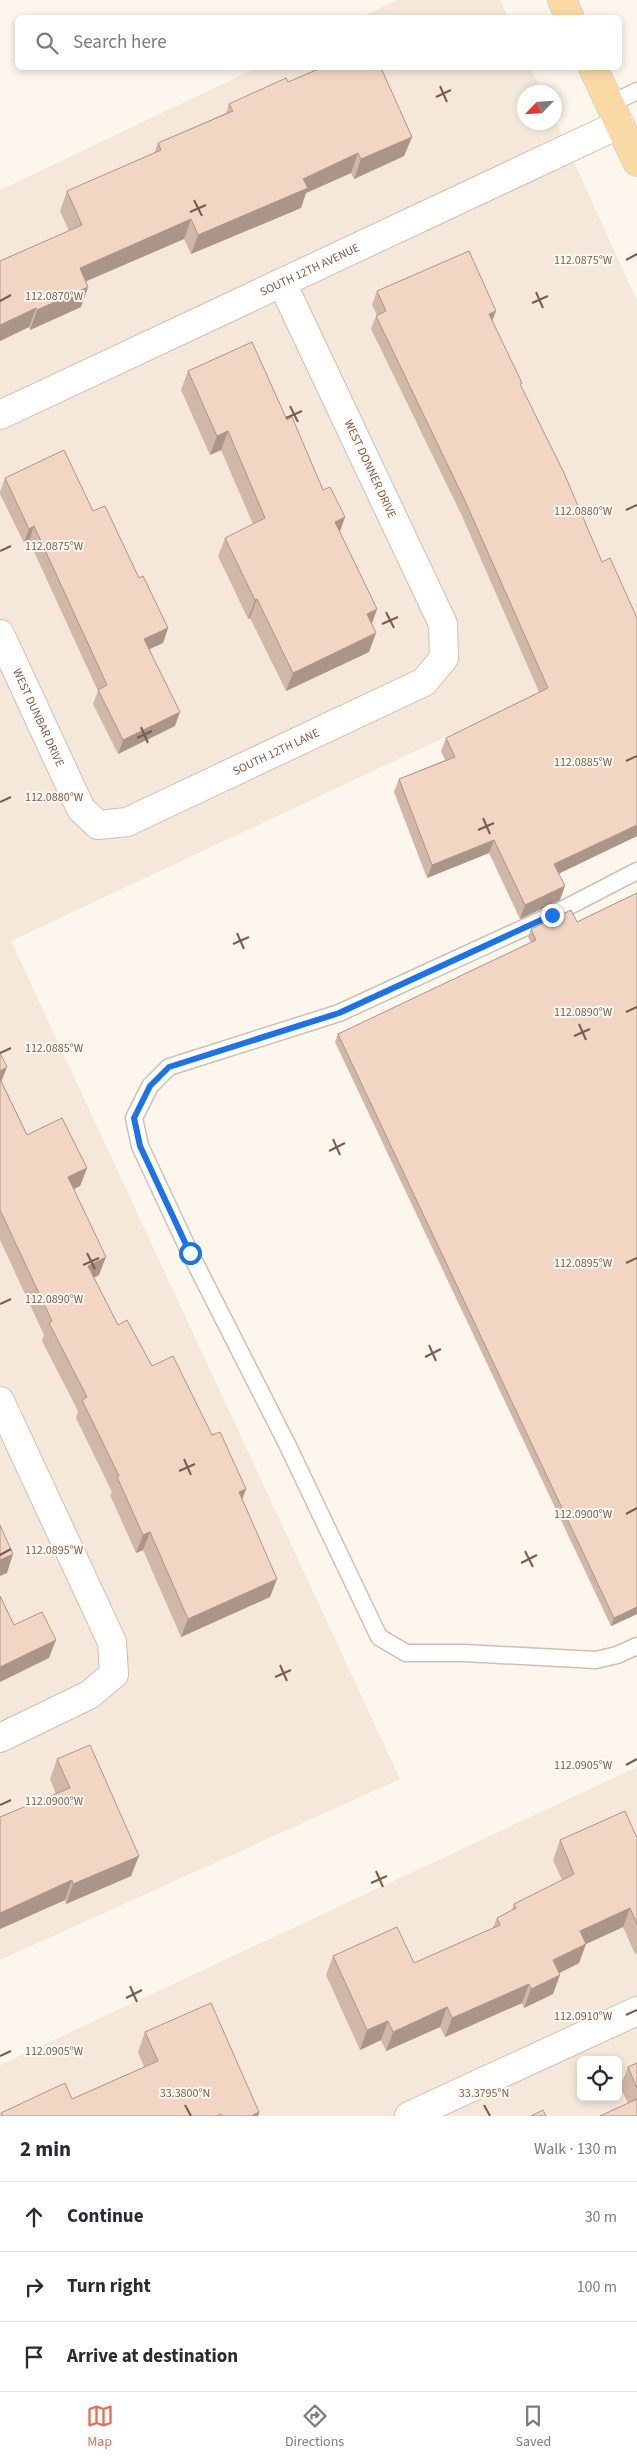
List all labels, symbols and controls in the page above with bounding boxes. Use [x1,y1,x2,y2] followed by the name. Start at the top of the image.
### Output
[15,15,622,70] search box
[33,29,61,57] icon: search
[73,29,167,56] text: Search here
[517,85,562,130] north arrow
[257,239,362,300] street label: SOUTH 12TH AVENUE
[554,252,613,269] text: 112.0875°W
[25,288,84,305] text: 112.0870°W
[340,417,400,521] street label: WEST DONNER DRIVE
[554,503,613,520] text: 112.0880°W
[25,538,84,555] text: 112.0875°W
[9,666,69,769] street label: WEST DUNBAR DRIVE
[230,724,322,780] street label: SOUTH 12TH LANE
[554,754,613,771] text: 112.0885°W
[25,789,84,806] text: 112.0880°W
[541,904,564,927] route end
[554,1004,613,1021] text: 112.0890°W
[25,1040,84,1057] text: 112.0885°W
[179,1242,202,1265] route start
[554,1255,613,1272] text: 112.0895°W
[25,1291,84,1308] text: 112.0890°W
[554,1506,613,1523] text: 112.0900°W
[25,1542,84,1559] text: 112.0895°W
[554,1757,613,1774] text: 112.0905°W
[25,1793,84,1810] text: 112.0900°W
[554,2008,613,2025] text: 112.0910°W
[25,2043,84,2060] text: 112.0905°W
[577,2056,622,2101] map controls
[577,2056,622,2101] button: locate
[160,2085,210,2102] text: 33.3800°N
[459,2085,509,2102] text: 33.3795°N
[20,2134,71,2164] text: 2 min
[534,2138,617,2160] text: Walk · 130 m
[20,2203,48,2231] icon: ahead
[67,2203,144,2230] text: Continue
[585,2206,617,2228] text: 30 m
[20,2273,48,2301] icon: right
[67,2273,151,2300] text: Turn right
[577,2276,617,2298] text: 100 m
[20,2343,48,2371] icon: arrive
[67,2343,238,2370] text: Arrive at destination
[86,2402,114,2452] tab: Map
[285,2402,344,2452] tab: Directions
[516,2402,551,2452] tab: Saved

